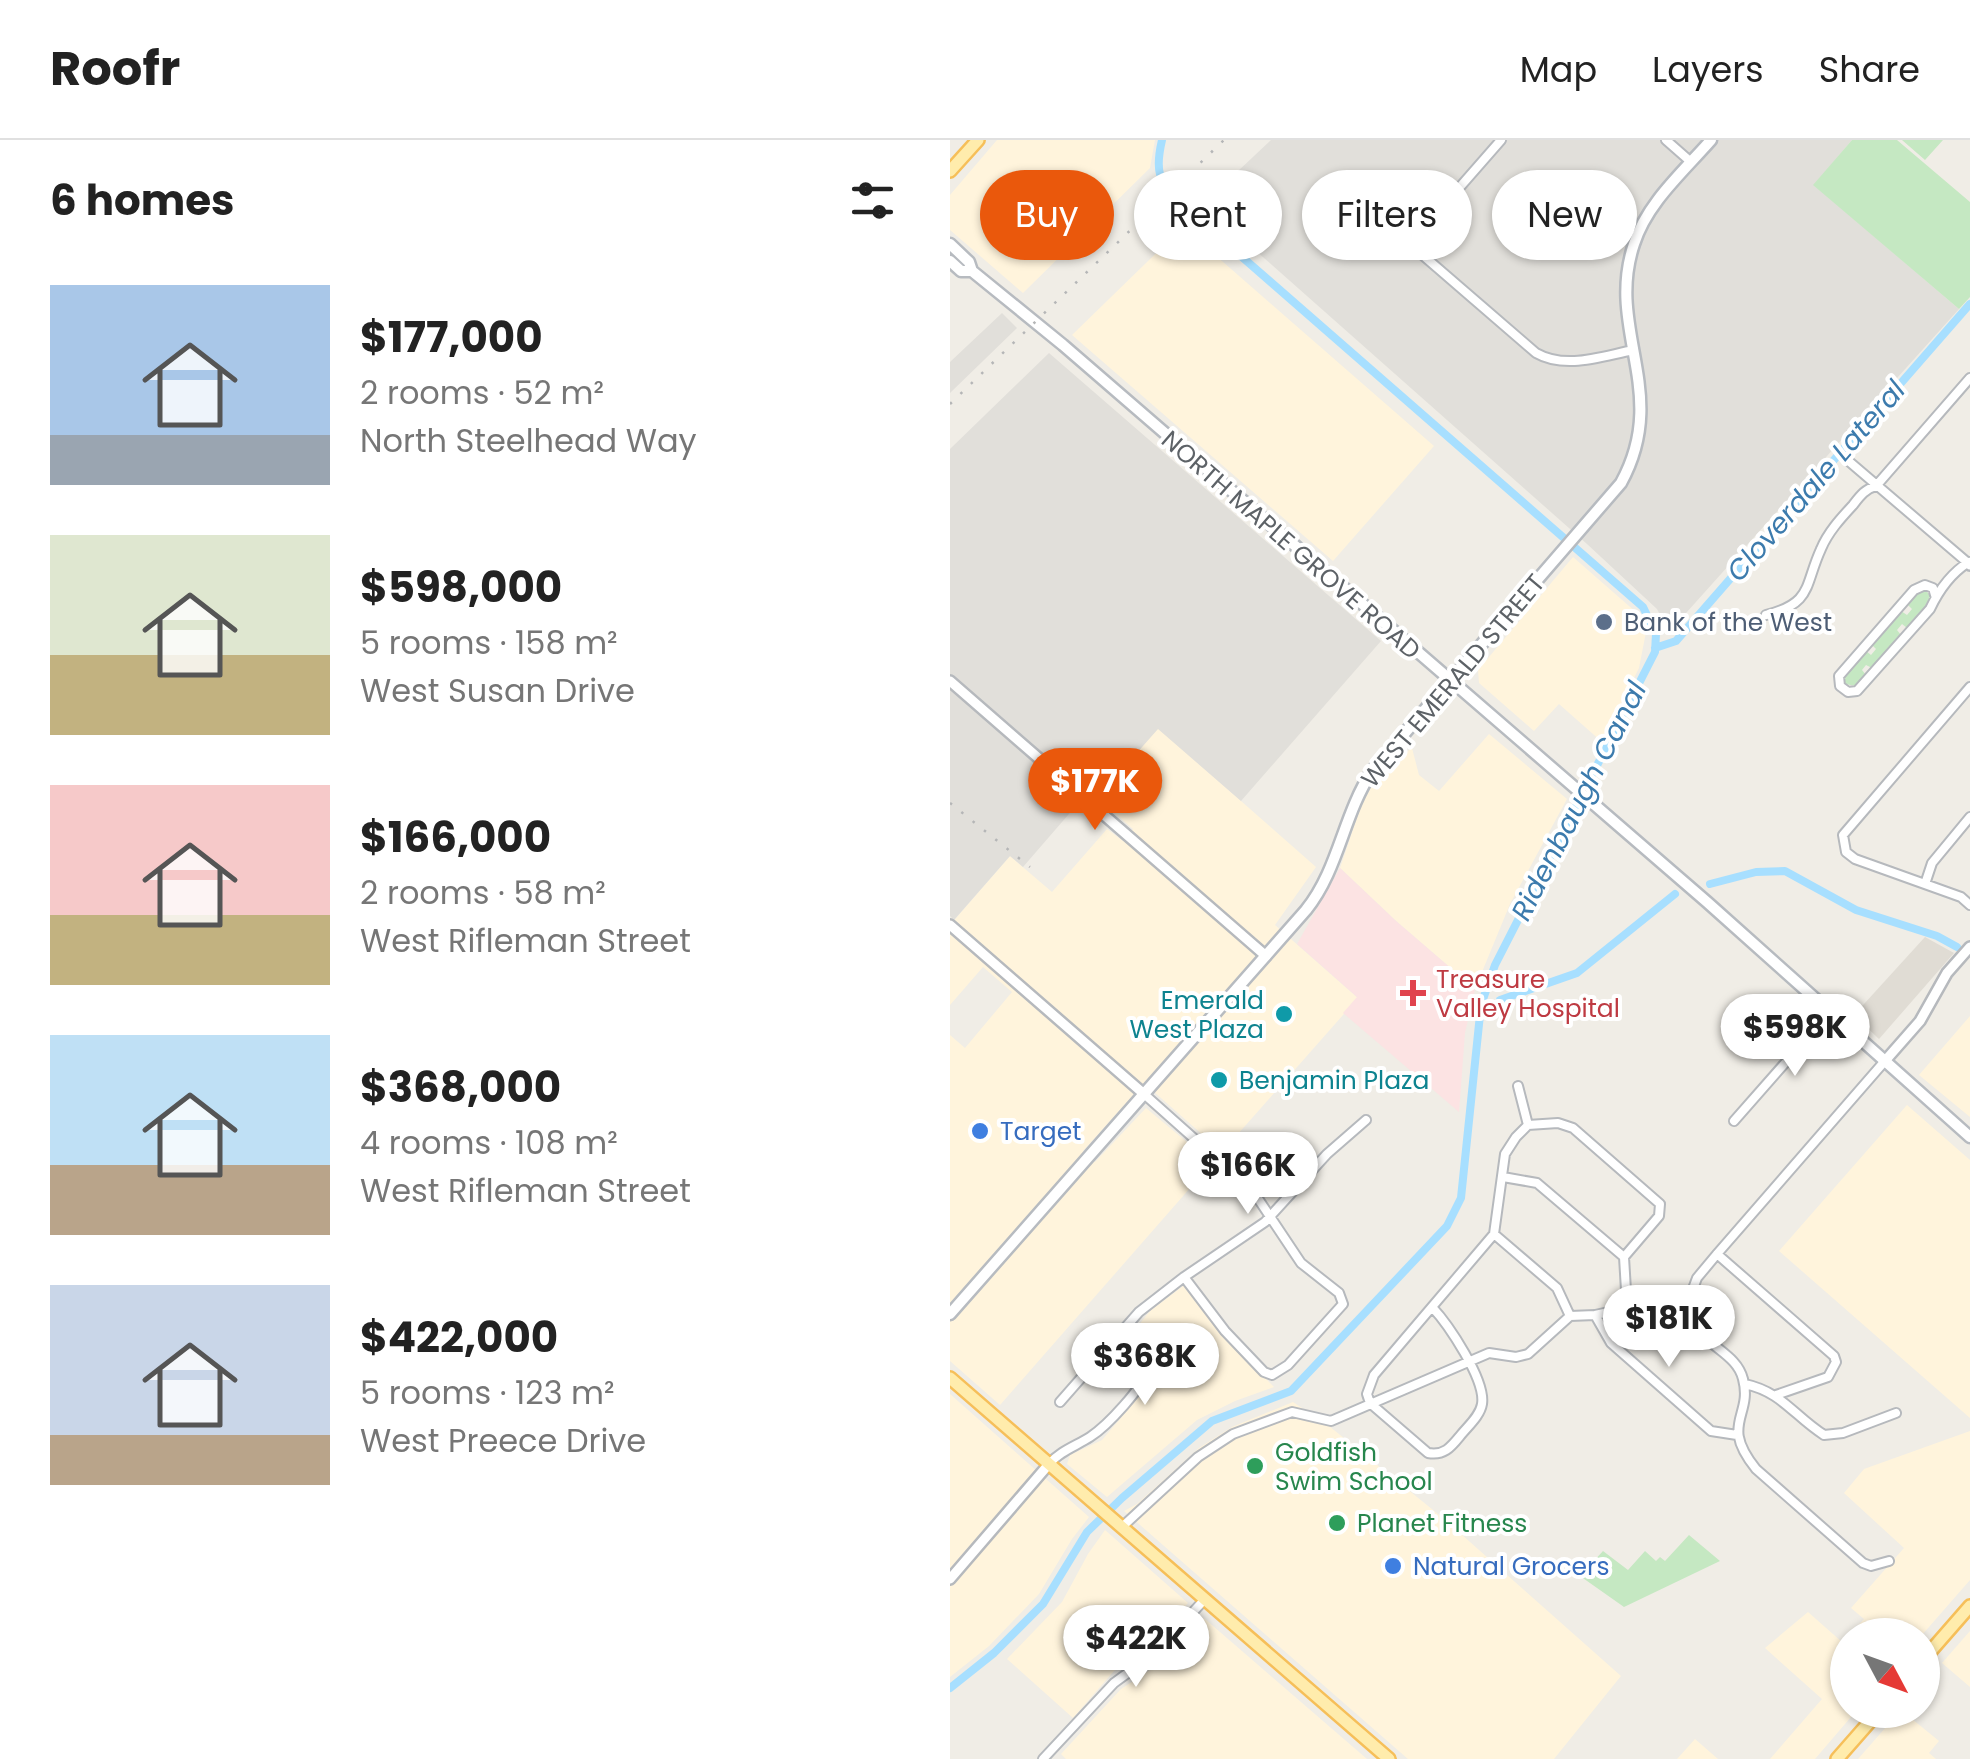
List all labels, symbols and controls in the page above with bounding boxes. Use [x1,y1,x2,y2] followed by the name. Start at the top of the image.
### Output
[50,35,180,102] text: Roofr
[1520,45,1597,94] text: Map
[1652,45,1764,94] text: Layers
[1819,45,1920,94] text: Share
[980,170,1114,260] chip: Buy
[1134,170,1282,260] chip: Rent
[1302,170,1472,260] chip: Filters
[1492,170,1637,260] chip: New
[50,171,235,230] text: 6 homes
[845,173,900,228] icon: filters
[360,308,543,367] text: $177,000
[130,325,250,445] icon: home
[360,370,604,415] text: 2 rooms · 52 m²
[1718,372,1915,590] water label: Cloverdale Lateral
[360,418,697,463] text: North Steelhead Way
[1154,423,1428,667] street label: NORTH MAPLE GROVE ROAD
[360,558,562,617] text: $598,000
[1353,567,1553,795] street label: WEST EMERALD STREET
[130,575,250,695] icon: home
[1624,605,1832,640] place label: Bank of the West
[1593,611,1615,633] marker: Bank of the West
[360,620,618,665] text: 5 rooms · 158 m²
[360,668,635,713] text: West Susan Drive
[1502,675,1656,927] water label: Ridenbaugh Canal
[1025,748,1165,833] pin: $177K
[1050,758,1140,803] text: $177K
[360,808,551,867] text: $166,000
[130,825,250,945] icon: home
[360,870,606,915] text: 2 rooms · 58 m²
[360,918,691,963] text: West Rifleman Street
[1436,962,1620,1026] place label: Treasure Valley Hospital
[1400,980,1426,1006] marker: Treasure Valley Hospital
[1129,983,1264,1047] place label: Emerald West Plaza
[1725,994,1865,1079] pin: $598K
[1273,1003,1295,1025] marker: Emerald West Plaza
[1743,1004,1847,1049] text: $598K
[360,1058,561,1117] text: $368,000
[1239,1063,1429,1098] place label: Benjamin Plaza
[1208,1069,1230,1091] marker: Benjamin Plaza
[130,1075,250,1195] icon: home
[1000,1114,1081,1149] place label: Target
[360,1120,618,1165] text: 4 rooms · 108 m²
[969,1120,991,1142] marker: Target
[1178,1132,1318,1217] pin: $166K
[1200,1142,1296,1187] text: $166K
[360,1168,691,1213] text: West Rifleman Street
[1599,1285,1739,1370] pin: $181K
[1625,1295,1713,1340] text: $181K
[360,1308,558,1367] text: $422,000
[1075,1323,1215,1408] pin: $368K
[130,1325,250,1445] icon: home
[1093,1333,1197,1378] text: $368K
[360,1370,615,1415] text: 5 rooms · 123 m²
[360,1418,646,1463] text: West Preece Drive
[1275,1435,1433,1499] place label: Goldfish Swim School
[1244,1455,1266,1477] marker: Goldfish Swim School
[1357,1506,1527,1541] place label: Planet Fitness
[1326,1512,1348,1534] marker: Planet Fitness
[1413,1549,1609,1584] place label: Natural Grocers
[1382,1555,1404,1577] marker: Natural Grocers
[1066,1605,1206,1690] pin: $422K
[1085,1615,1187,1660] text: $422K
[1830,1618,1940,1728] north arrow
[1830,1618,1940,1728] map controls

